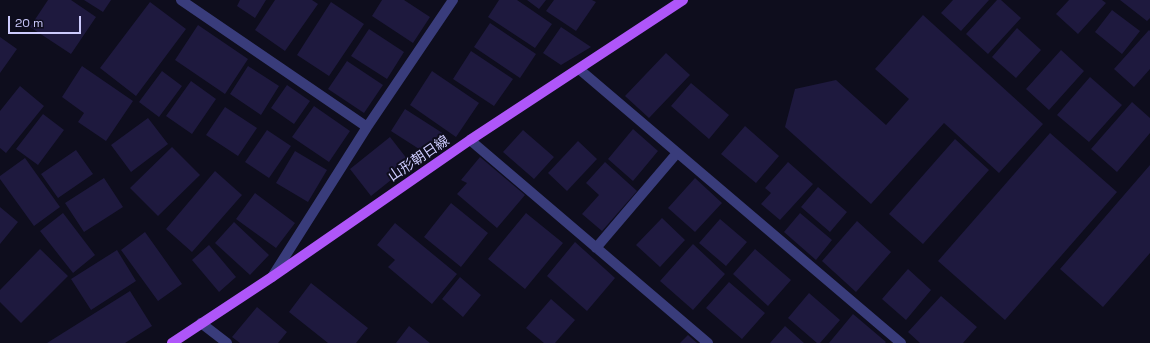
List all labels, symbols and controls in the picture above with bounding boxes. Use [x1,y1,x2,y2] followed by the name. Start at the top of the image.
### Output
[10,8,83,34] scale bar
[15,15,43,31] text: 20 m
[385,132,453,186] street label: 山形朝日線

